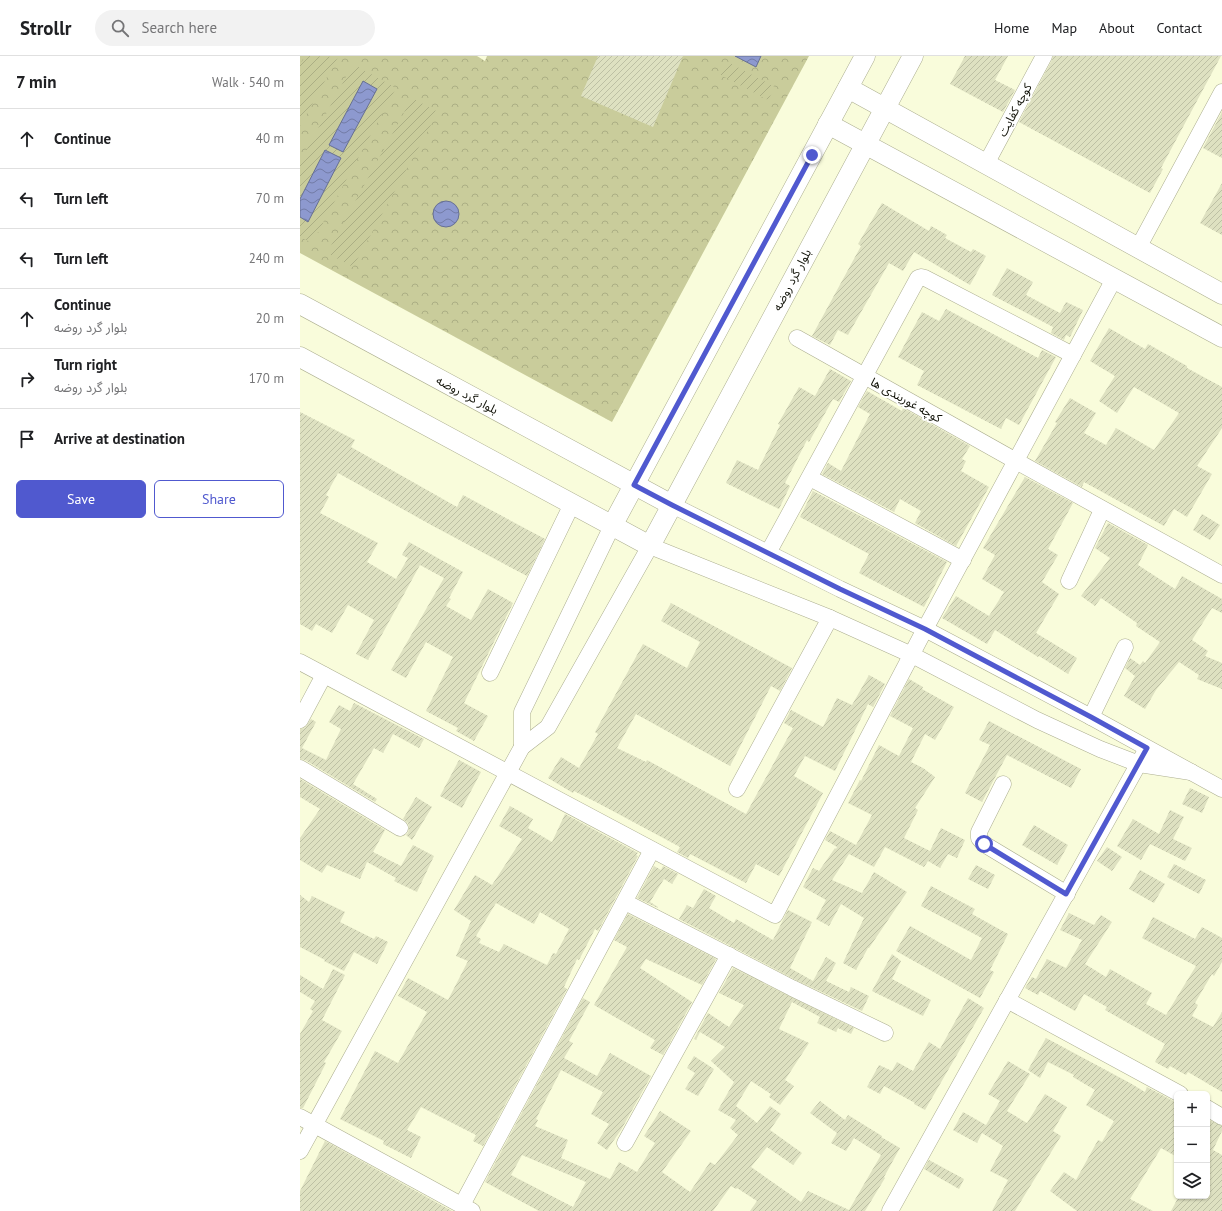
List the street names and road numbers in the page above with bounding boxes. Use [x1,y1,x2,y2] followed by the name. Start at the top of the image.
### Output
[994,80,1036,139] street label: کوچه کفایت
[769,246,814,313] street label: بلوار گرد روضه
[434,372,501,417] street label: بلوار گرد روضه
[868,374,945,427] street label: کوچه غوربندی ها

